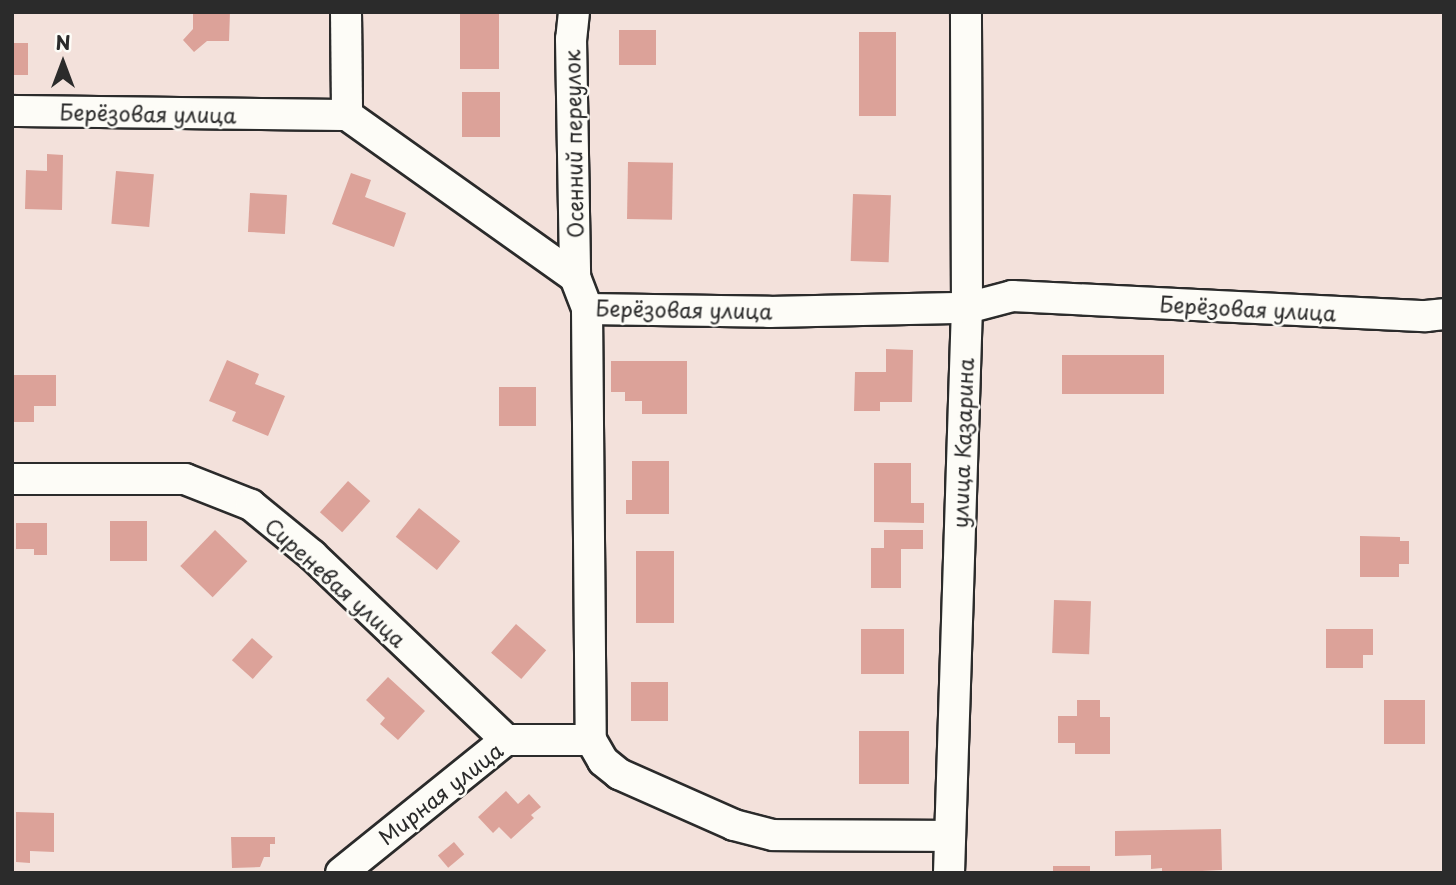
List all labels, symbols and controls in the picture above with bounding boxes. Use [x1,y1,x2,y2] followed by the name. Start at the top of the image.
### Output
[28,28,98,98] north arrow
[55,28,71,56] text: N
[559,50,587,238] street label: Осенний переулок
[59,99,237,127] street label: Берёзовая улица
[1159,291,1337,325] street label: Берёзовая улица
[595,295,773,323] street label: Берёзовая улица
[946,357,978,529] street label: улица Казарина
[260,512,412,652] street label: Сиреневая улица
[372,736,508,850] street label: Мирная улица

